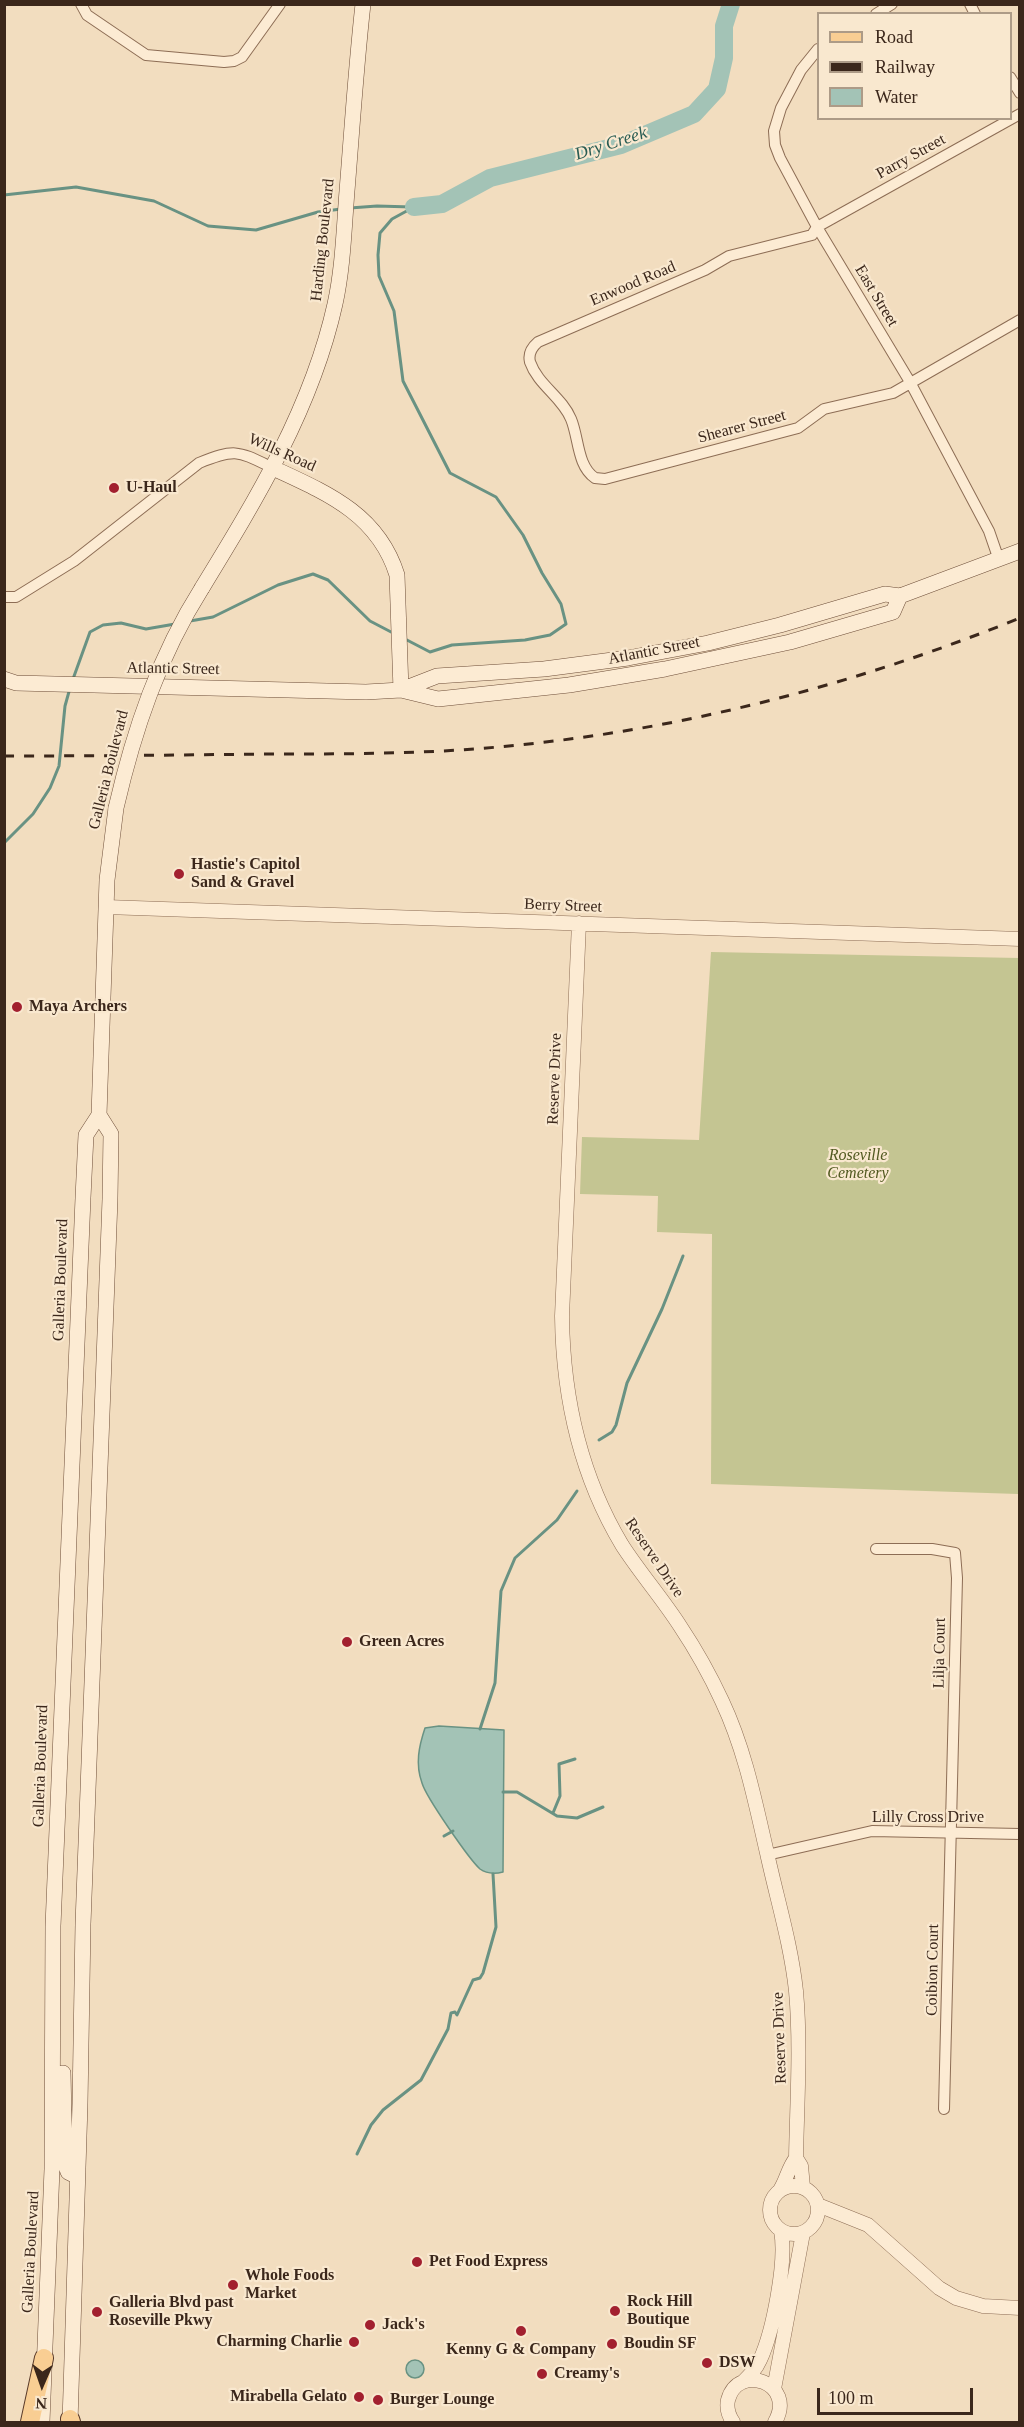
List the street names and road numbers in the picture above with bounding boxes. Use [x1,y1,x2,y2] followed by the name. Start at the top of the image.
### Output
[873,130,949,184] street label: Parry Street
[307,178,339,302] street label: Harding Boulevard
[587,257,679,311] street label: Enwood Road
[850,262,902,330] street label: East Street
[696,406,788,448] street label: Shearer Street
[245,430,319,476] street label: Wills Road
[607,633,701,669] street label: Atlantic Street
[126,659,220,679] street label: Atlantic Street
[85,708,133,832] street label: Galleria Boulevard
[524,895,602,917] street label: Berry Street
[544,1033,566,1125] street label: Reserve Drive
[49,1219,73,1341] street label: Galleria Boulevard
[620,1515,688,1601] street label: Reserve Drive
[930,1618,950,1688] street label: Lilja Court
[29,1705,53,1827] street label: Galleria Boulevard
[872,1808,984,1828] street label: Lilly Cross Drive
[923,1924,943,2016] street label: Coibion Court
[769,1992,791,2084] street label: Reserve Drive
[18,2190,44,2314] street label: Galleria Boulevard

